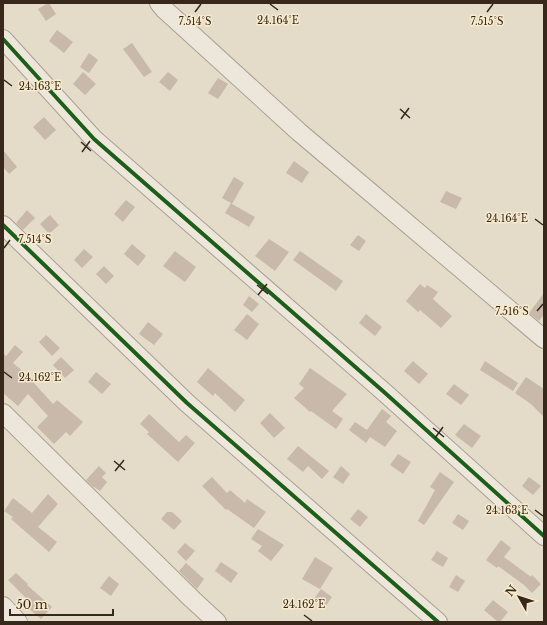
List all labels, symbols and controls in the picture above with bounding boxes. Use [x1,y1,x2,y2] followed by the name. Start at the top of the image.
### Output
[257,14,299,27] text: 24.164°E
[179,15,211,28] text: 7.514°S
[471,15,503,28] text: 7.515°S
[19,80,61,93] text: 24.163°E
[486,212,528,225] text: 24.164°E
[19,233,51,246] text: 7.514°S
[495,305,529,318] text: 7.516°S
[19,371,61,384] text: 24.162°E
[486,504,528,517] text: 24.163°E
[499,577,539,617] north arrow
[503,582,520,599] text: N
[10,591,113,617] scale bar
[16,597,48,612] text: 50 m
[283,598,325,611] text: 24.162°E

